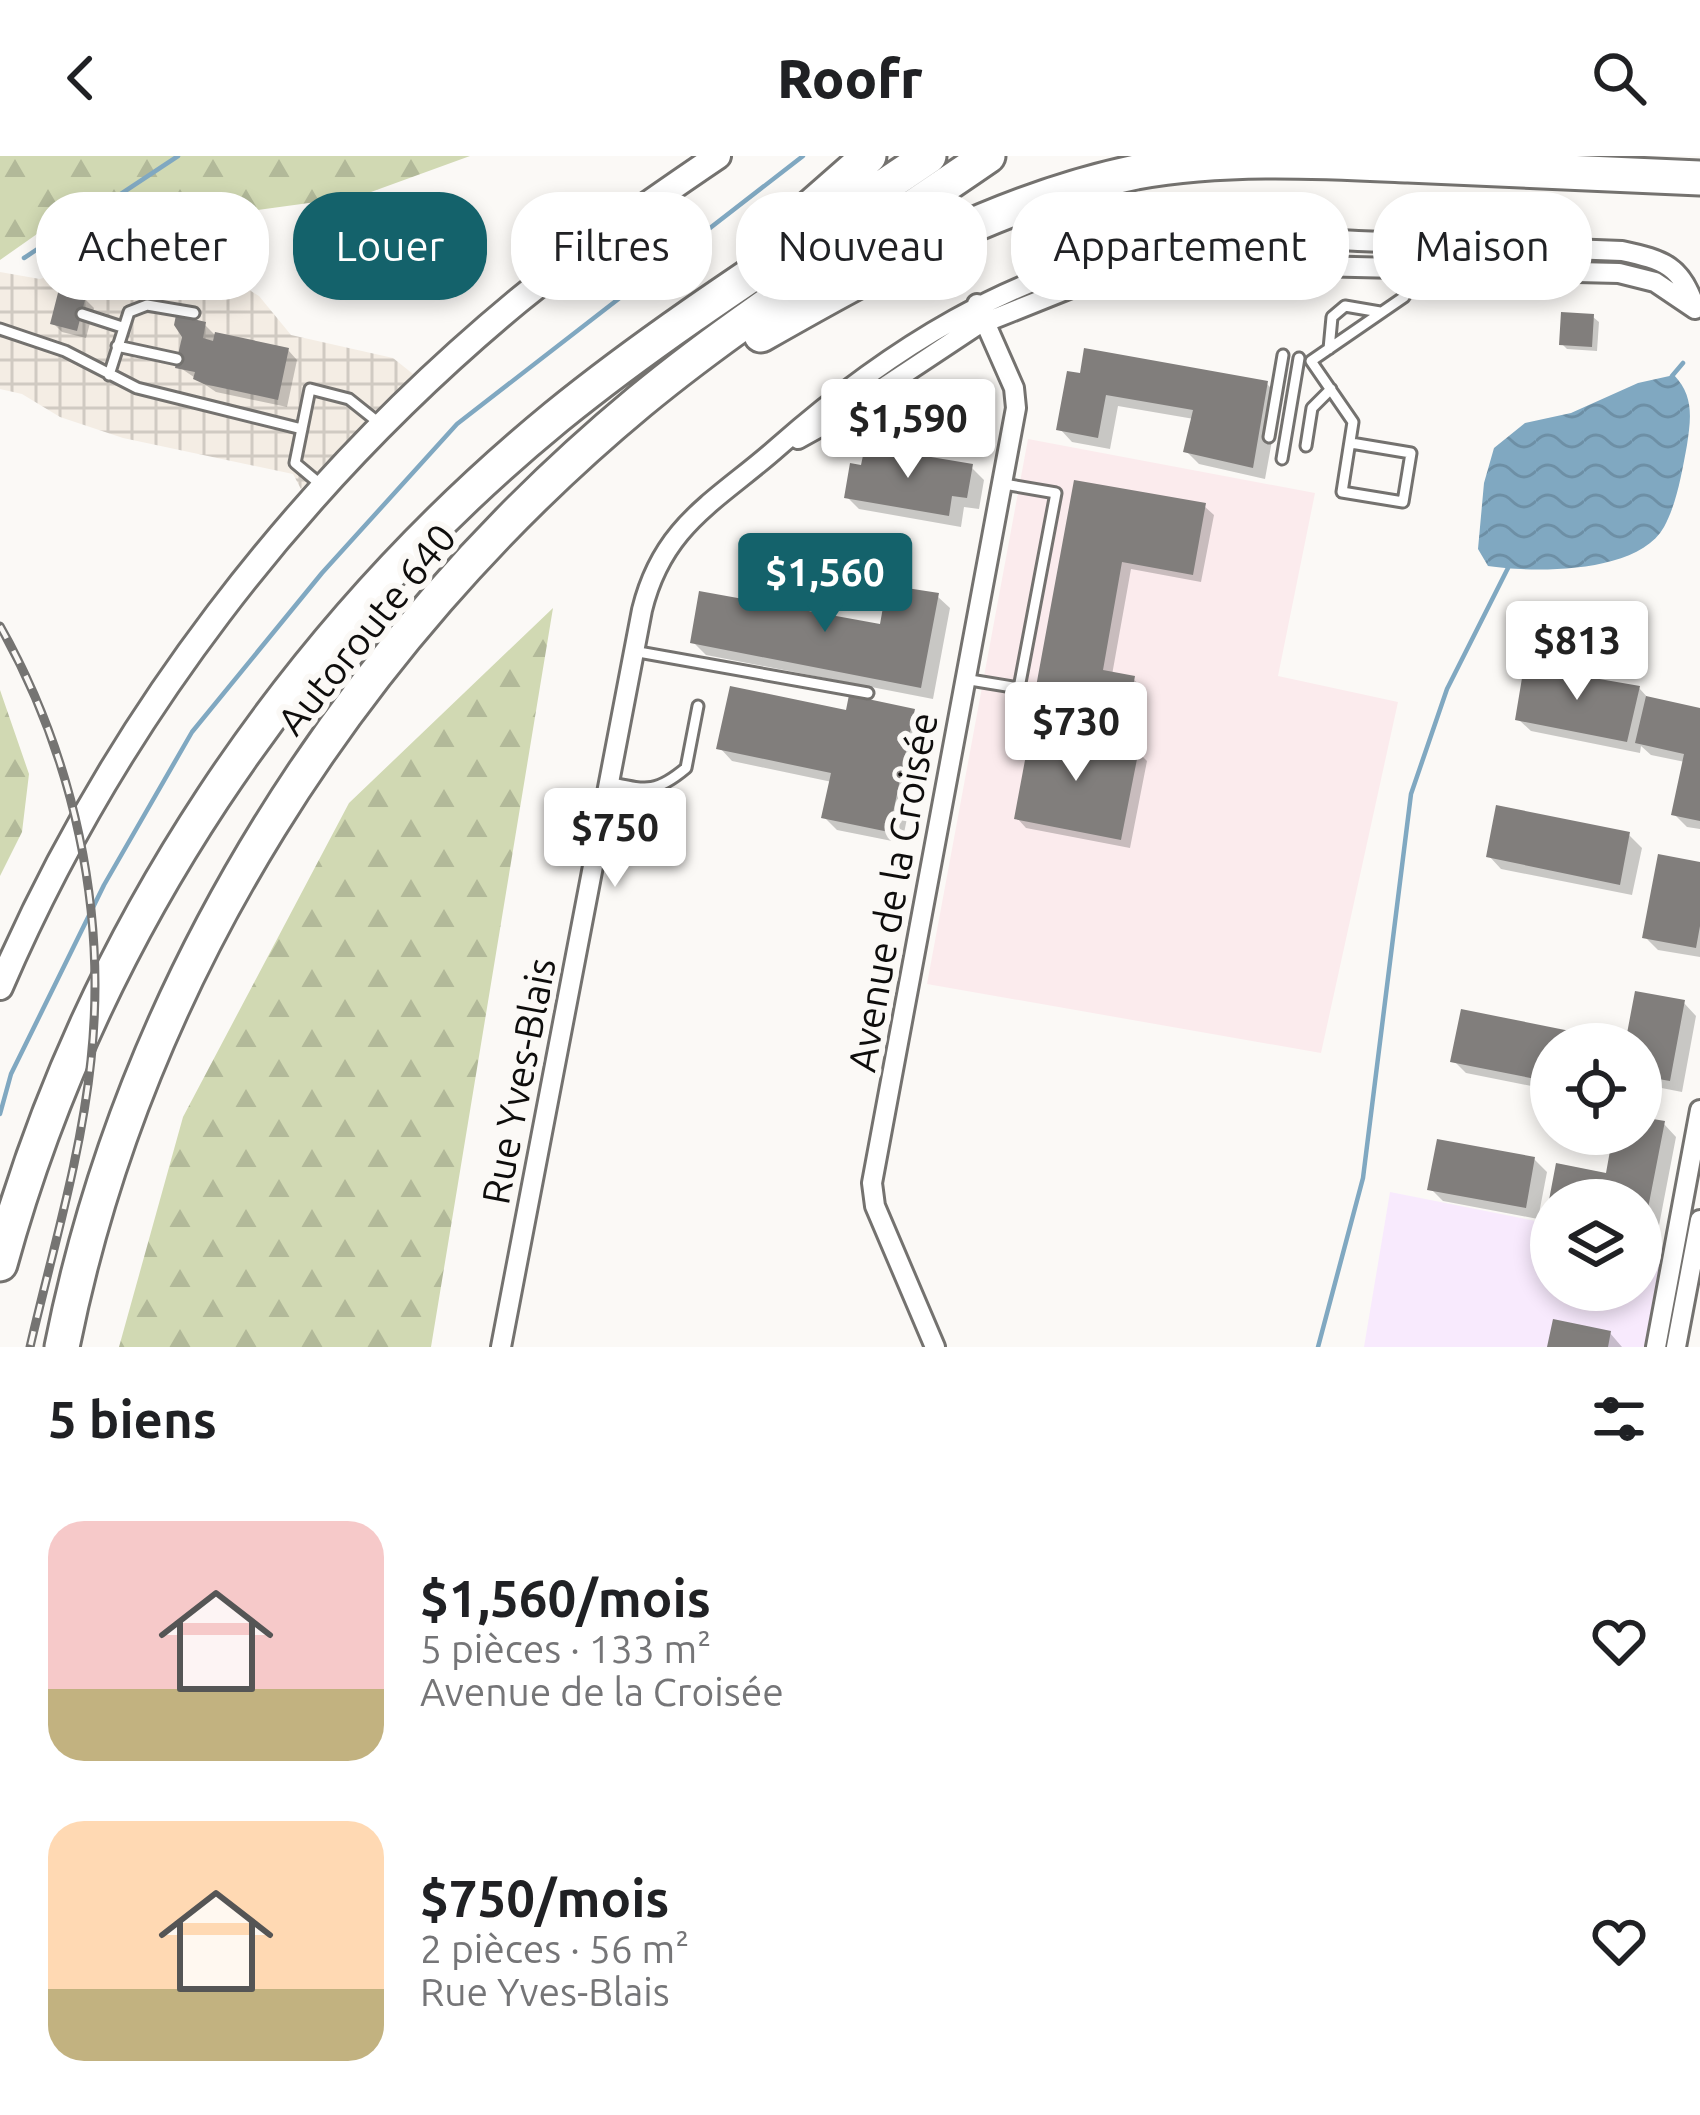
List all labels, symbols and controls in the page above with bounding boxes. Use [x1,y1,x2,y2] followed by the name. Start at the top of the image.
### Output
[48,45,114,111] icon: back
[1586,45,1652,111] icon: search
[777,48,923,108] text: Roofr
[36,192,269,300] chip: Acheter
[293,192,487,300] chip: Louer
[511,192,712,300] chip: Filtres
[736,192,987,300] chip: Nouveau
[1011,192,1349,300] chip: Appartement
[1373,192,1592,300] chip: Maison
[810,379,1006,481] pin: $1,590
[848,396,968,439] text: $1,590
[268,516,464,742] street label: Autoroute 640
[727,533,923,635] pin: $1,560
[765,550,885,593] text: $1,560
[1506,601,1648,703] pin: $813
[1533,618,1621,661] text: $813
[1005,682,1147,784] pin: $730
[1032,699,1120,742] text: $730
[839,709,945,1075] street label: Avenue de la Croisée
[544,788,686,890] pin: $750
[571,805,659,848] text: $750
[473,954,563,1208] street label: Rue Yves-Blais
[1530,1023,1662,1311] map controls
[1530,1023,1662,1155] button: locate
[1530,1179,1662,1311] button: layers
[1586,1386,1652,1452] icon: filters
[48,1390,217,1448] text: 5 biens
[144,1569,288,1713] icon: home
[420,1569,711,1627] text: $1,560/mois
[1586,1608,1652,1674] icon: heart
[420,1627,711,1670] text: 5 pièces · 133 m²
[420,1670,784,1713] text: Avenue de la Croisée
[144,1869,288,2013] icon: home
[420,1869,669,1927] text: $750/mois
[1586,1908,1652,1974] icon: heart
[420,1927,689,1970] text: 2 pièces · 56 m²
[420,1970,670,2013] text: Rue Yves-Blais

